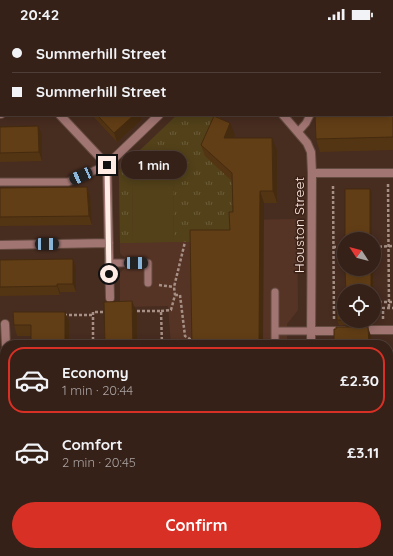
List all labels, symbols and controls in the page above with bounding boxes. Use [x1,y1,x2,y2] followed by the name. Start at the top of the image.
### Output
[20,5,59,24] text: 20:42
[36,44,167,63] text: Summerhill Street
[36,82,167,101] text: Summerhill Street
[121,151,187,179] callout: 1 min
[98,156,116,174] route end
[138,157,170,173] text: 1 min
[68,166,94,186] car
[290,177,308,273] street label: Houston Street
[337,232,381,276] north arrow
[337,232,381,328] map controls
[35,238,59,250] car
[124,257,148,269] car
[100,265,118,283] route start
[337,284,381,328] button: locate
[14,362,50,398] icon: car
[62,363,129,382] text: Economy
[340,371,379,390] text: £2.30
[62,382,133,398] text: 1 min · 20:44
[14,434,50,470] icon: car
[62,435,123,454] text: Comfort
[347,443,379,462] text: £3.11
[62,454,136,470] text: 2 min · 20:45
[12,502,381,548] button: Confirm

